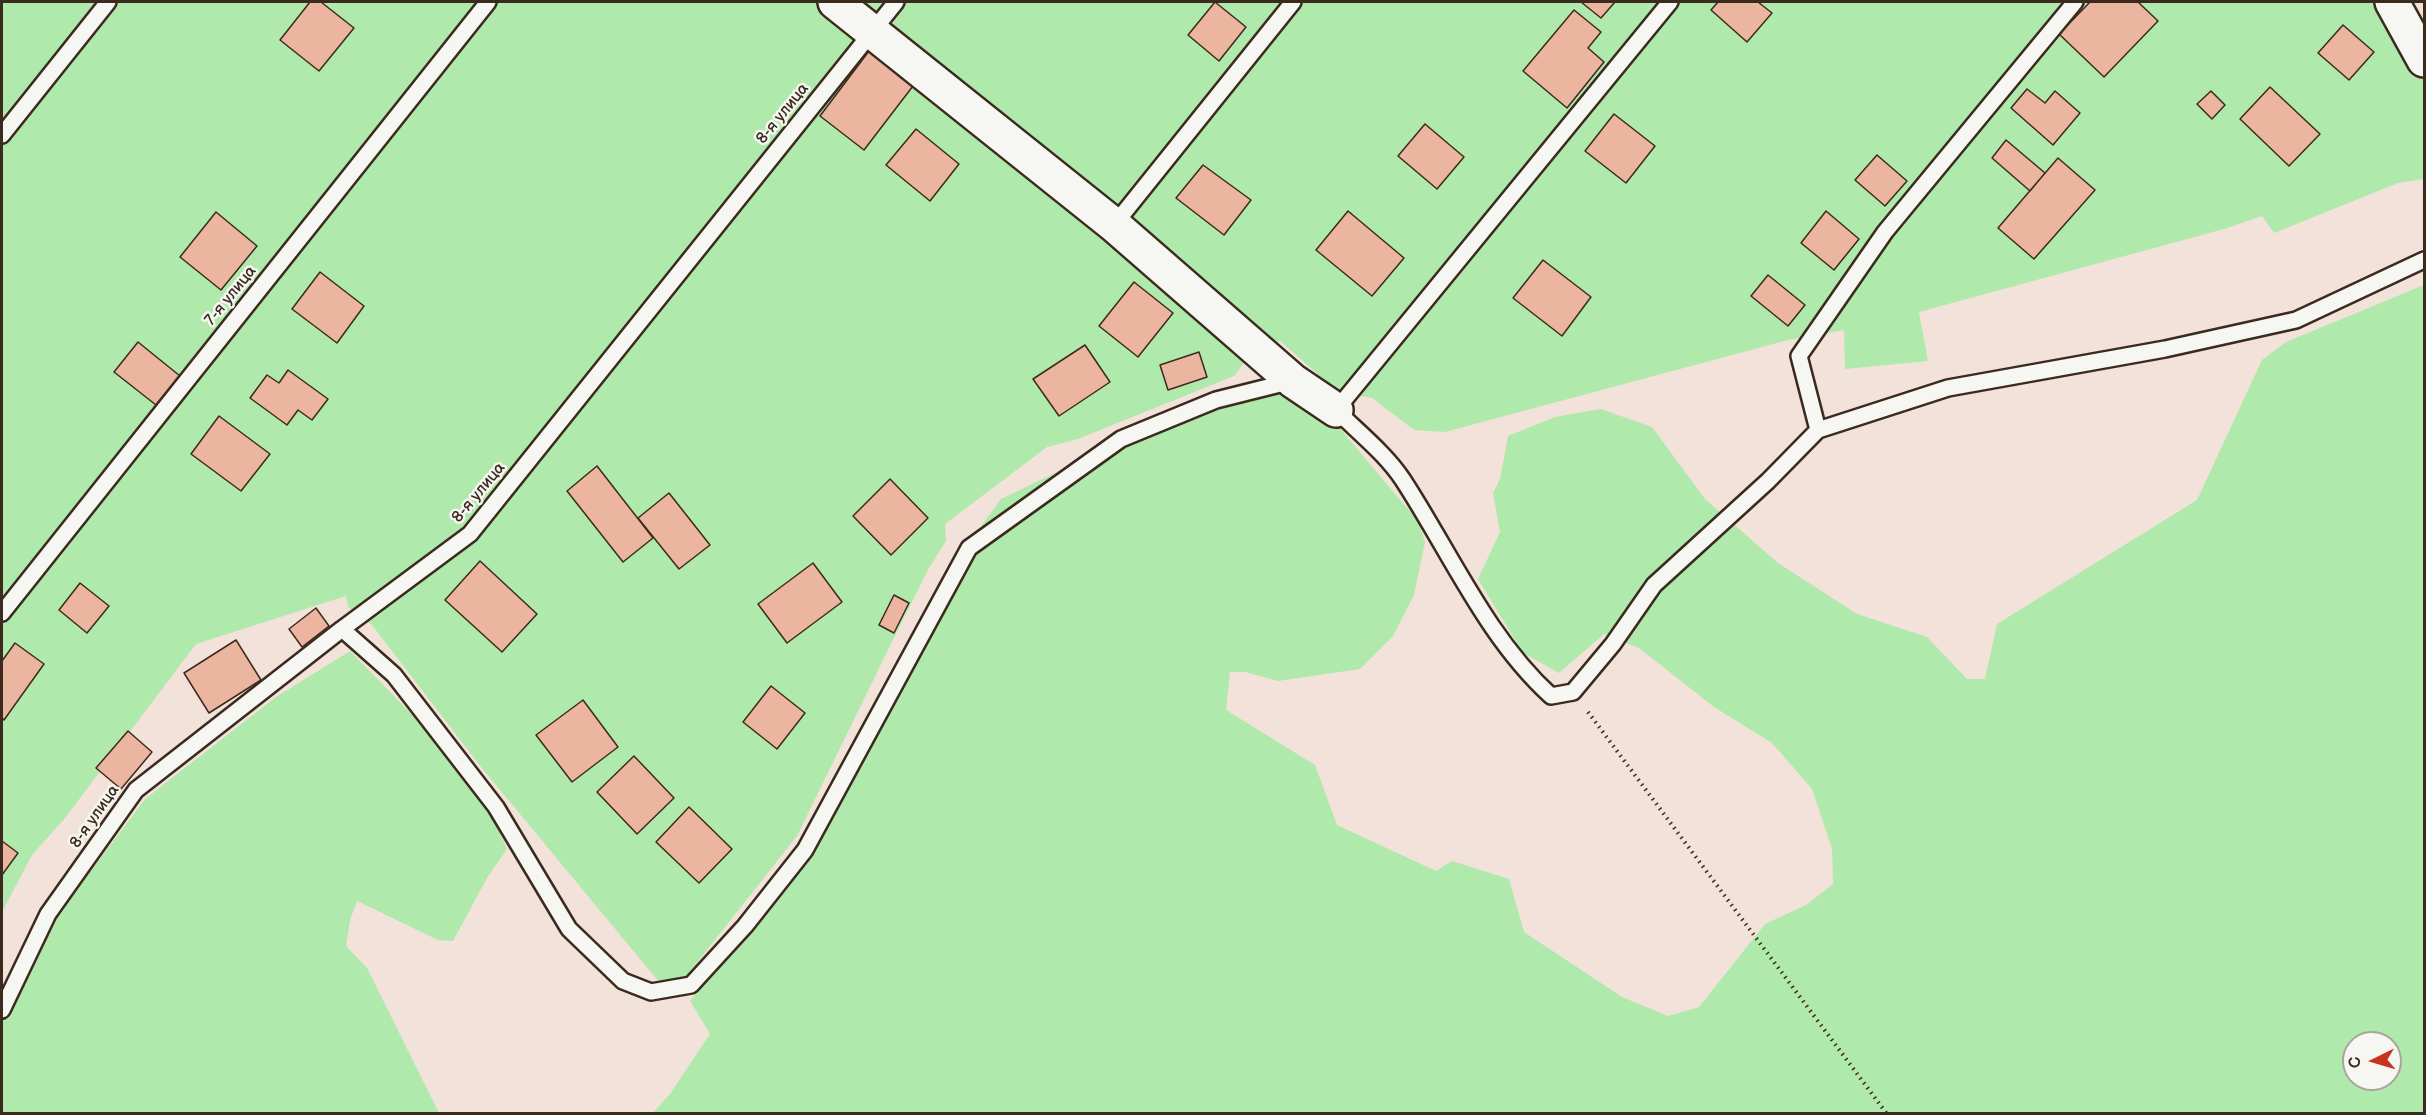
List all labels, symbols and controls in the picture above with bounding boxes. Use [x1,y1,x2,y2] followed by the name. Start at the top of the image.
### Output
[753,80,813,148] street label: 8-я улица
[201,262,261,330] street label: 7-я улица
[448,459,510,527] street label: 8-я улица
[66,782,124,852] street label: 8-я улица
[2342,1031,2402,1091] north arrow
[2346,1056,2366,1069] text: С

